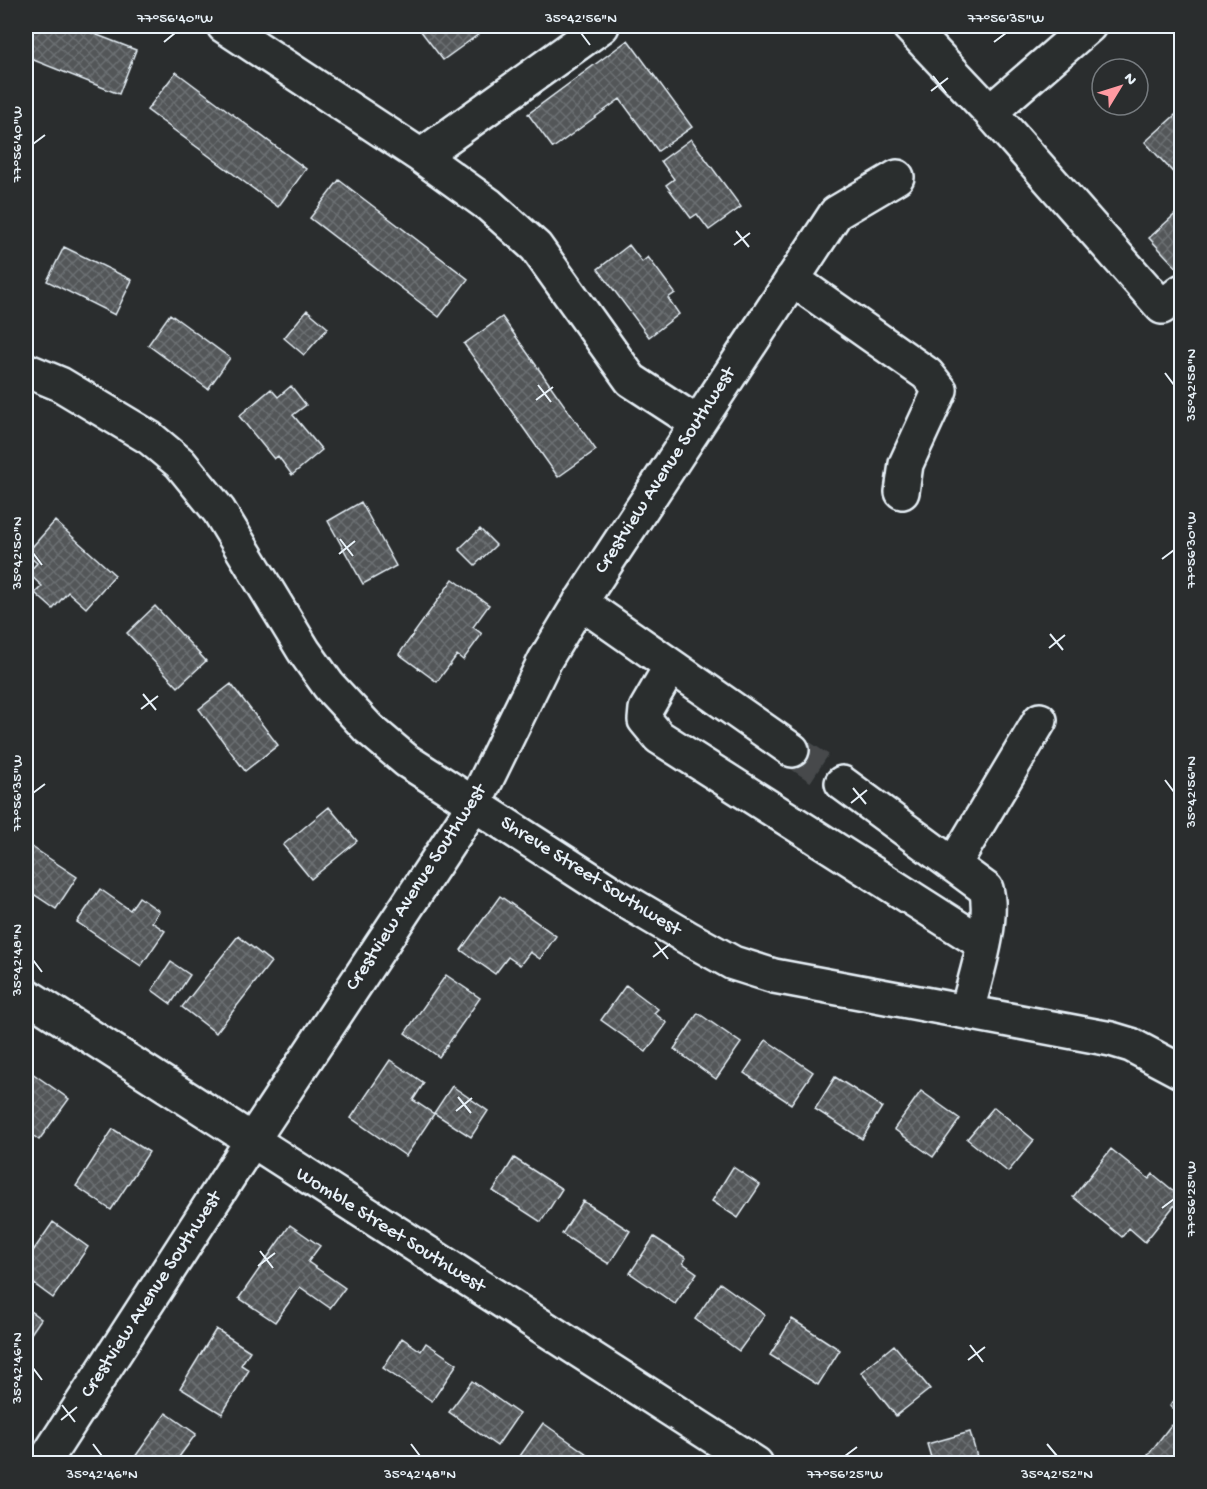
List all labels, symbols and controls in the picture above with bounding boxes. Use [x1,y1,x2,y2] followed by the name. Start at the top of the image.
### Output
[136,10,213,28] text: 77°56'40"W
[544,10,617,28] text: 35°42'56"N
[967,10,1044,28] text: 77°56'35"W
[1090,57,1150,117] north arrow
[1118,70,1140,90] text: N
[9,106,27,183] text: 77°56'40"W
[1183,348,1201,422] text: 35°42'58"N
[591,362,742,579] street label: Crestview Avenue Southwest
[1183,511,1201,589] text: 77°56'30"W
[9,516,27,591] text: 35°42'50"N
[9,755,27,832] text: 77°56'35"W
[1183,756,1201,829] text: 35°42'56"N
[342,779,493,996] street label: Crestview Avenue Southwest
[495,812,686,943] street label: Shreve Street Southwest
[9,924,27,997] text: 35°42'48"N
[1183,1161,1201,1238] text: 77°56'25"W
[291,1163,490,1300] street label: Womble Street Southwest
[77,1186,228,1403] street label: Crestview Avenue Southwest
[9,1332,27,1405] text: 35°42'46"N
[65,1466,138,1484] text: 35°42'46"N
[383,1466,456,1484] text: 35°42'48"N
[806,1466,883,1484] text: 77°56'25"W
[1020,1466,1093,1484] text: 35°42'52"N

